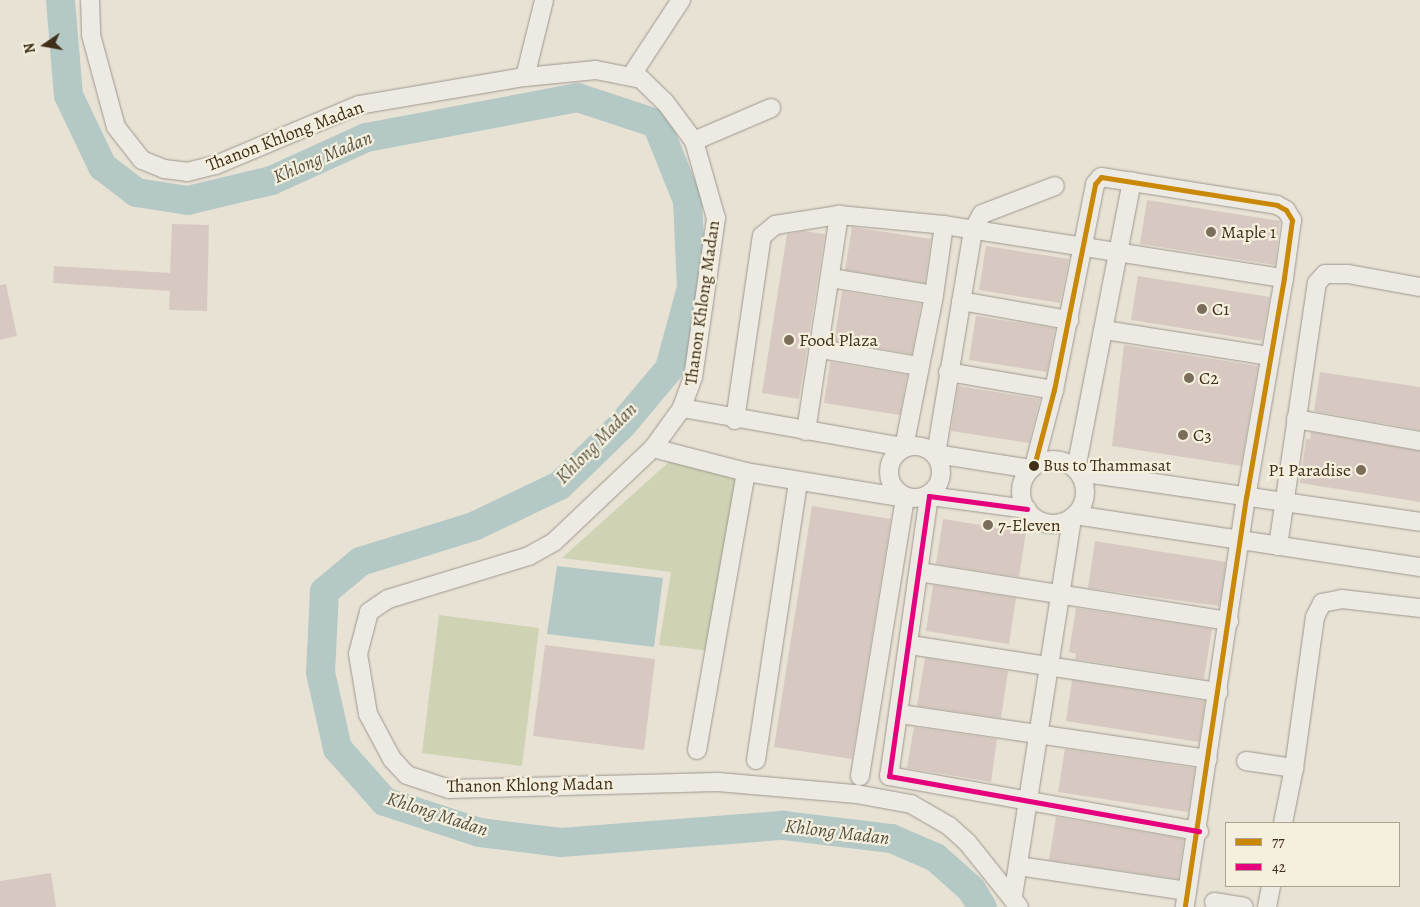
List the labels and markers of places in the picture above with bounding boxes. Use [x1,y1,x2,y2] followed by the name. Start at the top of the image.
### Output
[1221,221,1276,243] place label: Maple 1
[1205,226,1217,238] marker: Maple 1
[1212,298,1229,320] place label: C1
[1196,303,1208,315] marker: C1
[799,329,878,351] place label: Food Plaza
[783,334,795,346] marker: Food Plaza
[1199,367,1219,389] place label: C2
[1183,372,1195,384] marker: C2
[1193,424,1212,446] place label: C3
[1177,429,1189,441] marker: C3
[1043,456,1171,476] place label: Bus to Thammasat
[1268,459,1351,481] place label: P1 Paradise
[1029,461,1039,471] marker: Bus to Thammasat
[1355,464,1367,476] marker: P1 Paradise
[998,514,1061,536] place label: 7-Eleven
[982,519,994,531] marker: 7-Eleven

